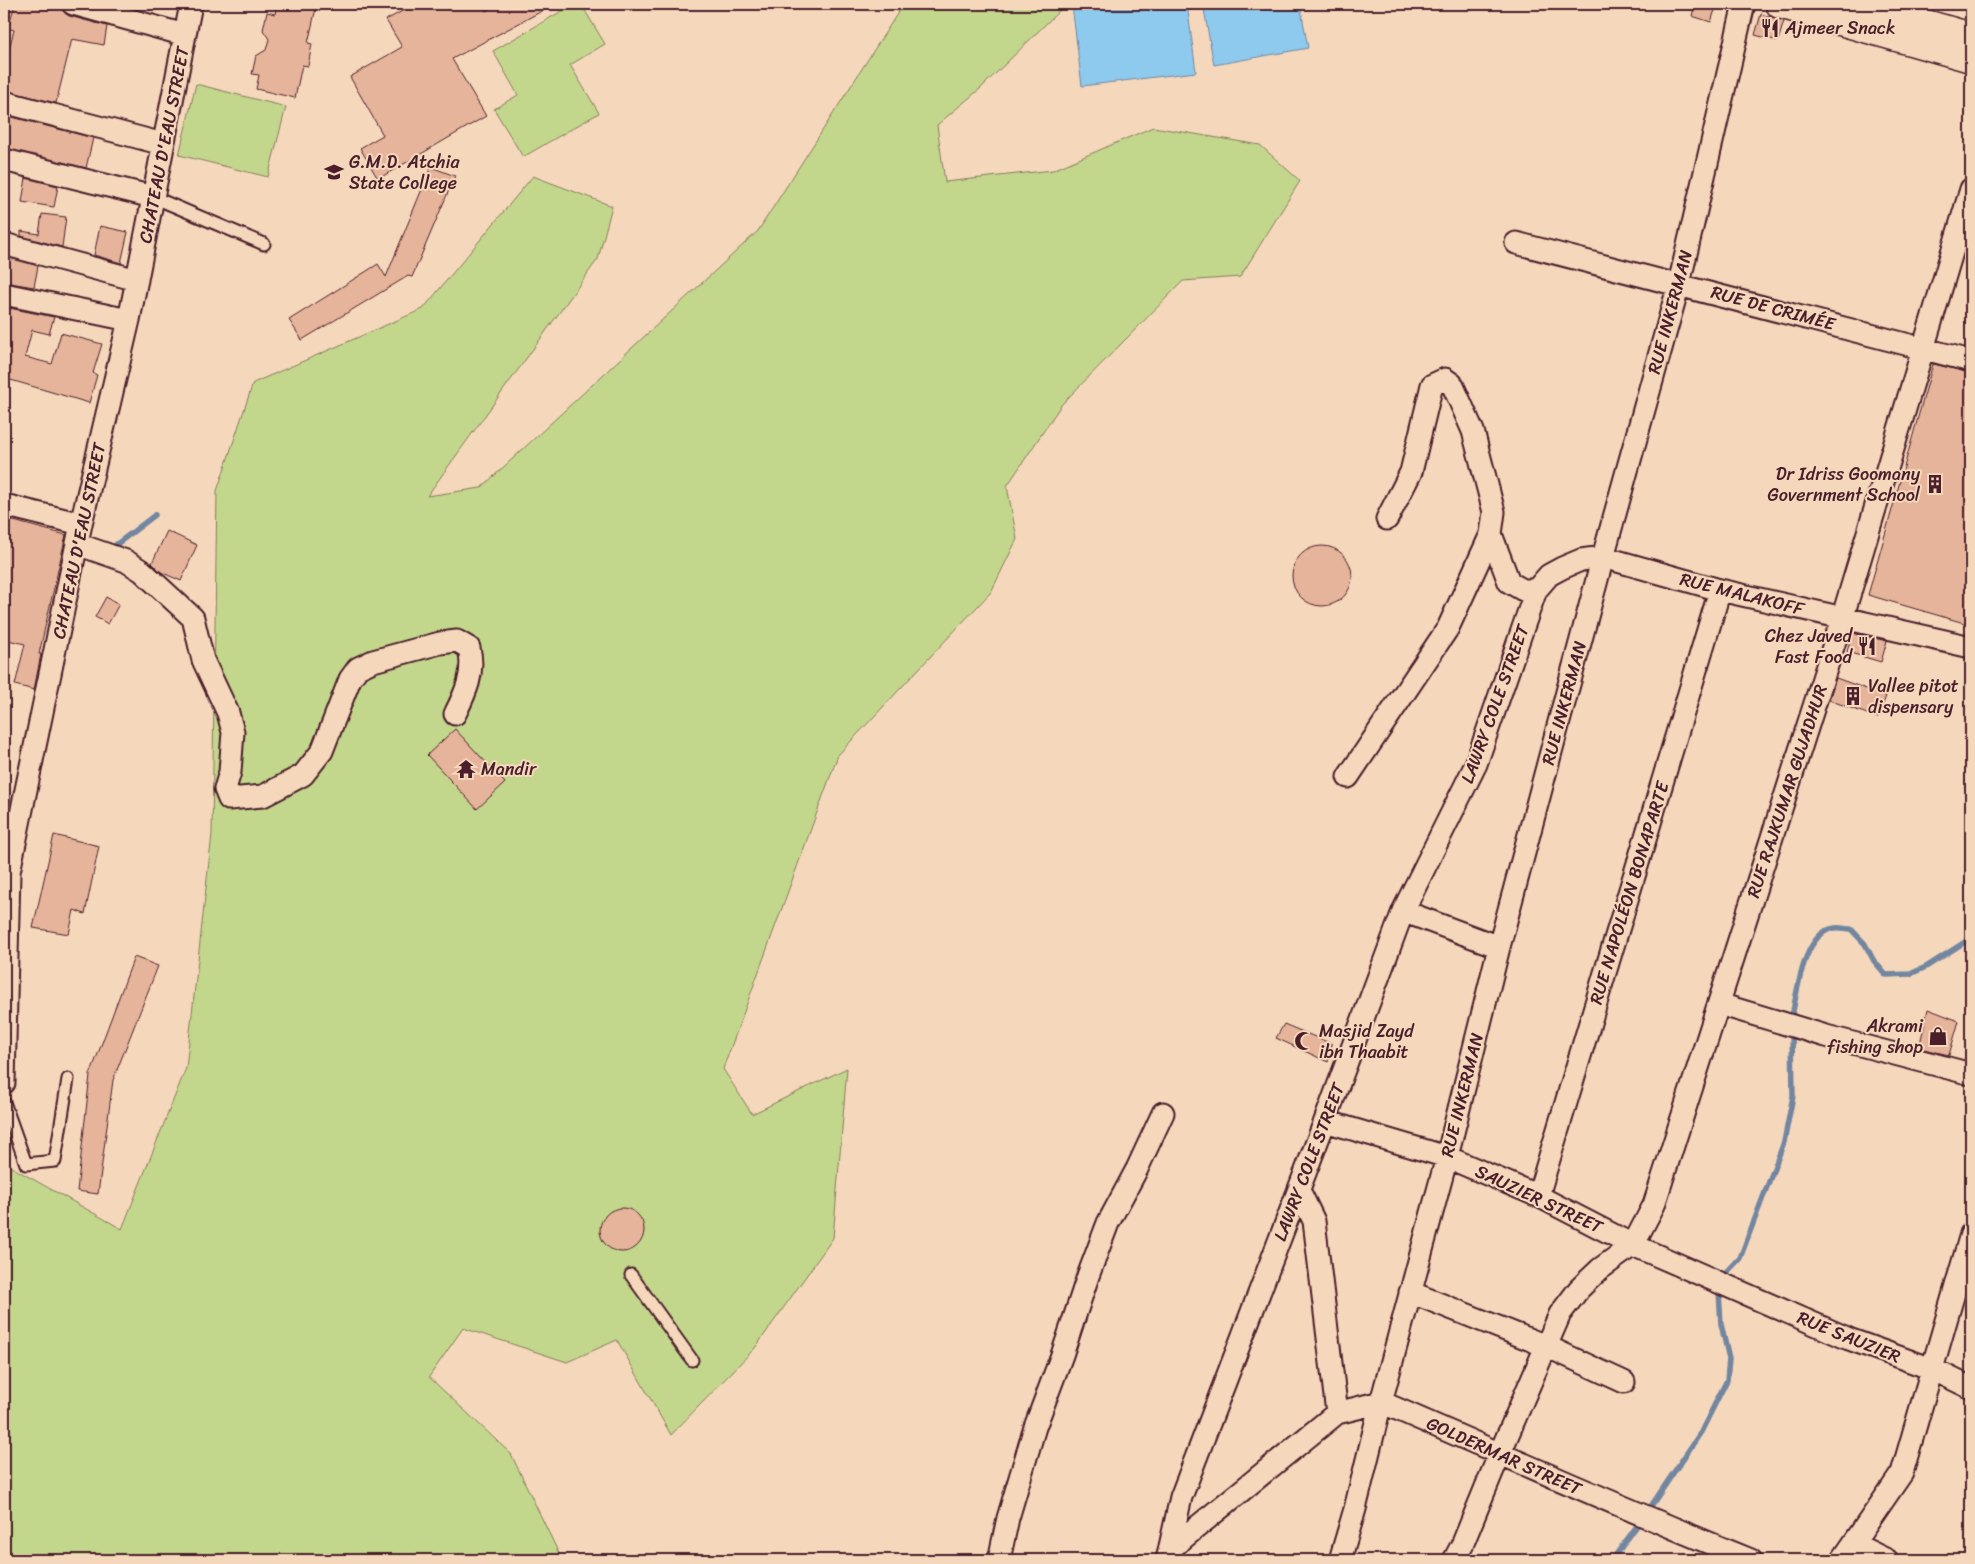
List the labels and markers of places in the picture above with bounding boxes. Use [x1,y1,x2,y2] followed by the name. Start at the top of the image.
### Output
[1784,12,1896,44] place label: Ajmeer Snack
[1759,17,1781,39] restaurant icon: Ajmeer Snack
[349,146,460,199] place label: G.M.D. Atchia State College
[323,161,345,183] school or university icon: G.M.D. Atchia State College
[1768,458,1921,511] place label: Dr Idriss Goomany Government School
[1924,473,1946,495] building icon: Dr Idriss Goomany Government School
[1765,620,1854,673] place label: Chez Javed Fast Food
[1856,635,1878,657] restaurant icon: Chez Javed Fast Food
[1868,670,1959,723] place label: Vallee pitot dispensary
[1842,685,1864,707] building icon: Vallee pitot dispensary
[481,753,538,785] place label: Mandir
[455,758,477,780] temple icon: Mandir
[1827,1010,1924,1063] place label: Akrami fishing shop
[1319,1015,1415,1068] place label: Masjid Zayd ibn Thaabit
[1927,1025,1949,1047] shop icon: Akrami fishing shop
[1293,1030,1315,1052] mosque icon: Masjid Zayd ibn Thaabit

